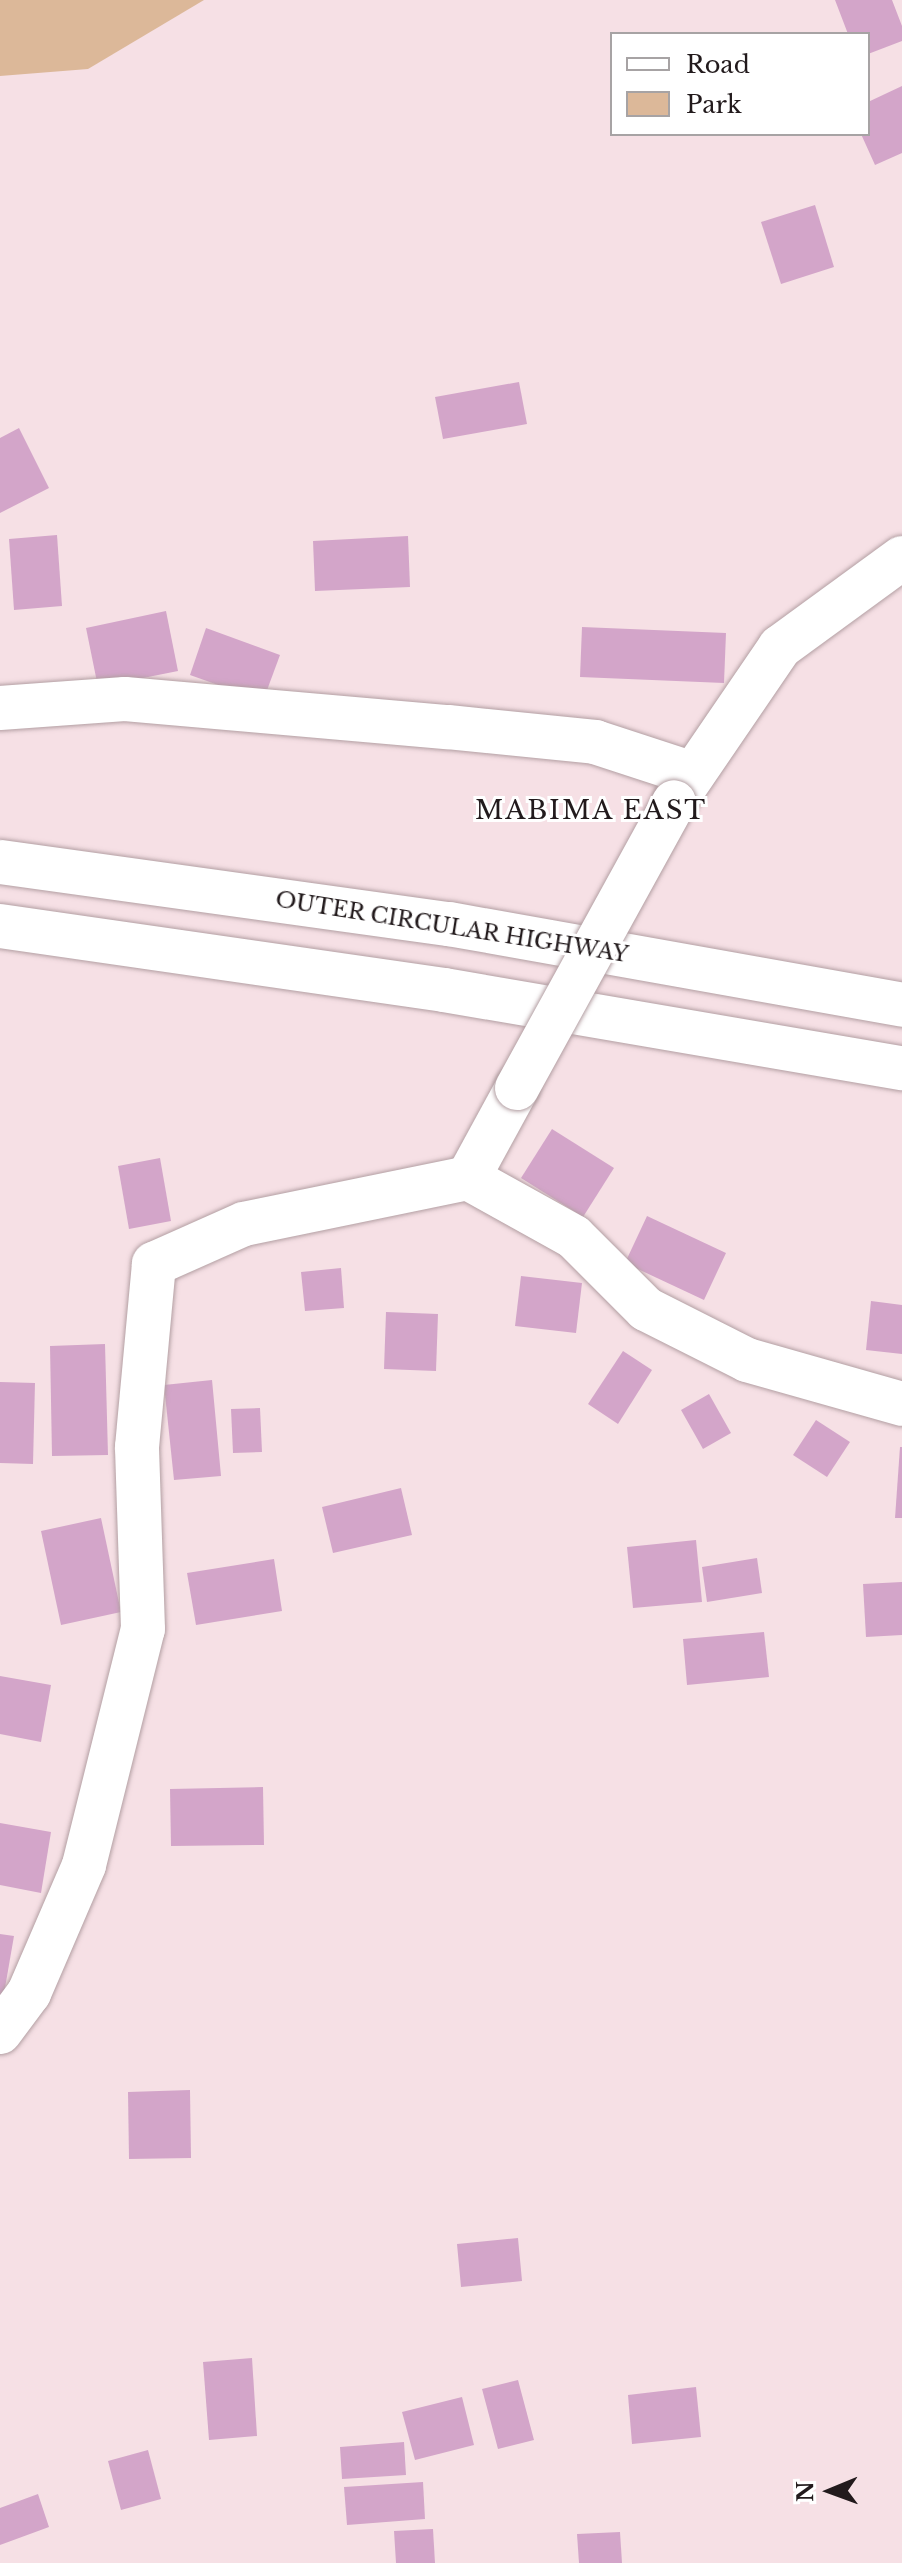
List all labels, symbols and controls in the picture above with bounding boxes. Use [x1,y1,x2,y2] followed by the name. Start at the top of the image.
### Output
[610,32,870,136] legend
[686,50,750,79] text: Road
[686,90,742,119] text: Park
[474,795,708,827] district label: MABIMA EAST
[273,886,631,968] street label: OUTER CIRCULAR HIGHWAY
[790,2451,870,2531] north arrow
[792,2481,819,2502] text: N

